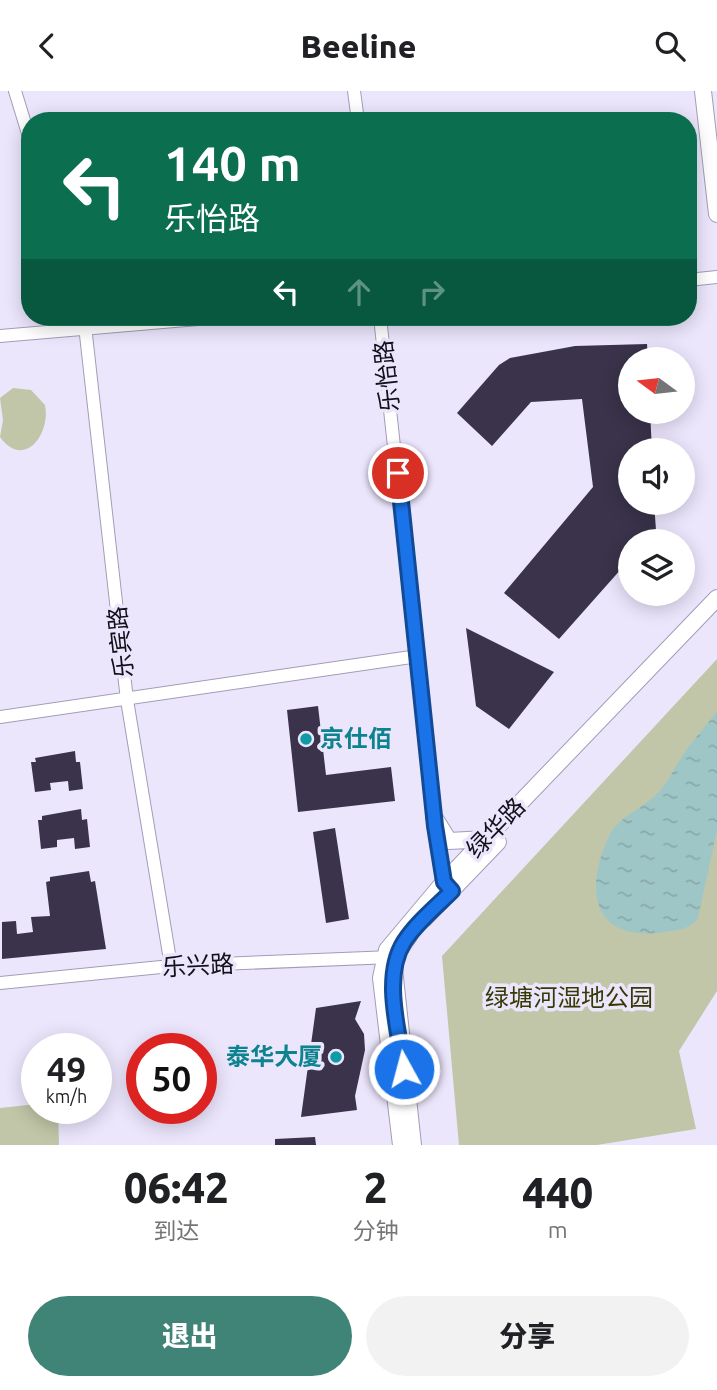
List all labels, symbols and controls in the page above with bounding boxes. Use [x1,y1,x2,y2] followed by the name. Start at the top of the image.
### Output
[28,27,66,65] icon: back
[651,27,689,65] icon: search
[301,28,416,64] text: Beeline
[164,135,301,190] text: 140 m
[49,140,140,231] icon: left
[164,200,260,236] text: 乐怡路
[267,273,305,311] icon: left
[340,273,378,311] icon: ahead
[413,273,451,311] icon: right
[369,339,404,413] street label: 乐怡路
[618,347,695,423] north arrow
[618,347,695,606] map controls
[618,438,695,515] button: sound
[368,443,428,503] pin
[379,454,417,492] icon: arrive
[618,529,695,606] button: layers
[103,605,138,679] street label: 乐宾路
[320,725,392,752] place label: 京仕佰
[298,731,314,747] marker: 京仕佰
[461,792,530,863] street label: 绿华路
[161,950,235,981] street label: 乐兴路
[485,984,653,1011] park label: 绿塘河湿地公园
[367,1032,441,1106] position arrow
[126,1033,217,1124] speed limit sign: 50
[226,1043,322,1070] place label: 泰华大厦
[47,1049,86,1089] text: 49
[328,1049,344,1065] marker: 泰华大厦
[46,1086,87,1106] text: km/h
[124,1164,229,1211] text: 06:42
[364,1164,387,1211] text: 2
[522,1169,593,1216] text: 440
[548,1217,568,1242] text: m
[153,1218,199,1243] text: 到达
[353,1218,399,1243] text: 分钟
[28,1296,352,1376] button: 退出
[366,1296,689,1376] button: 分享

